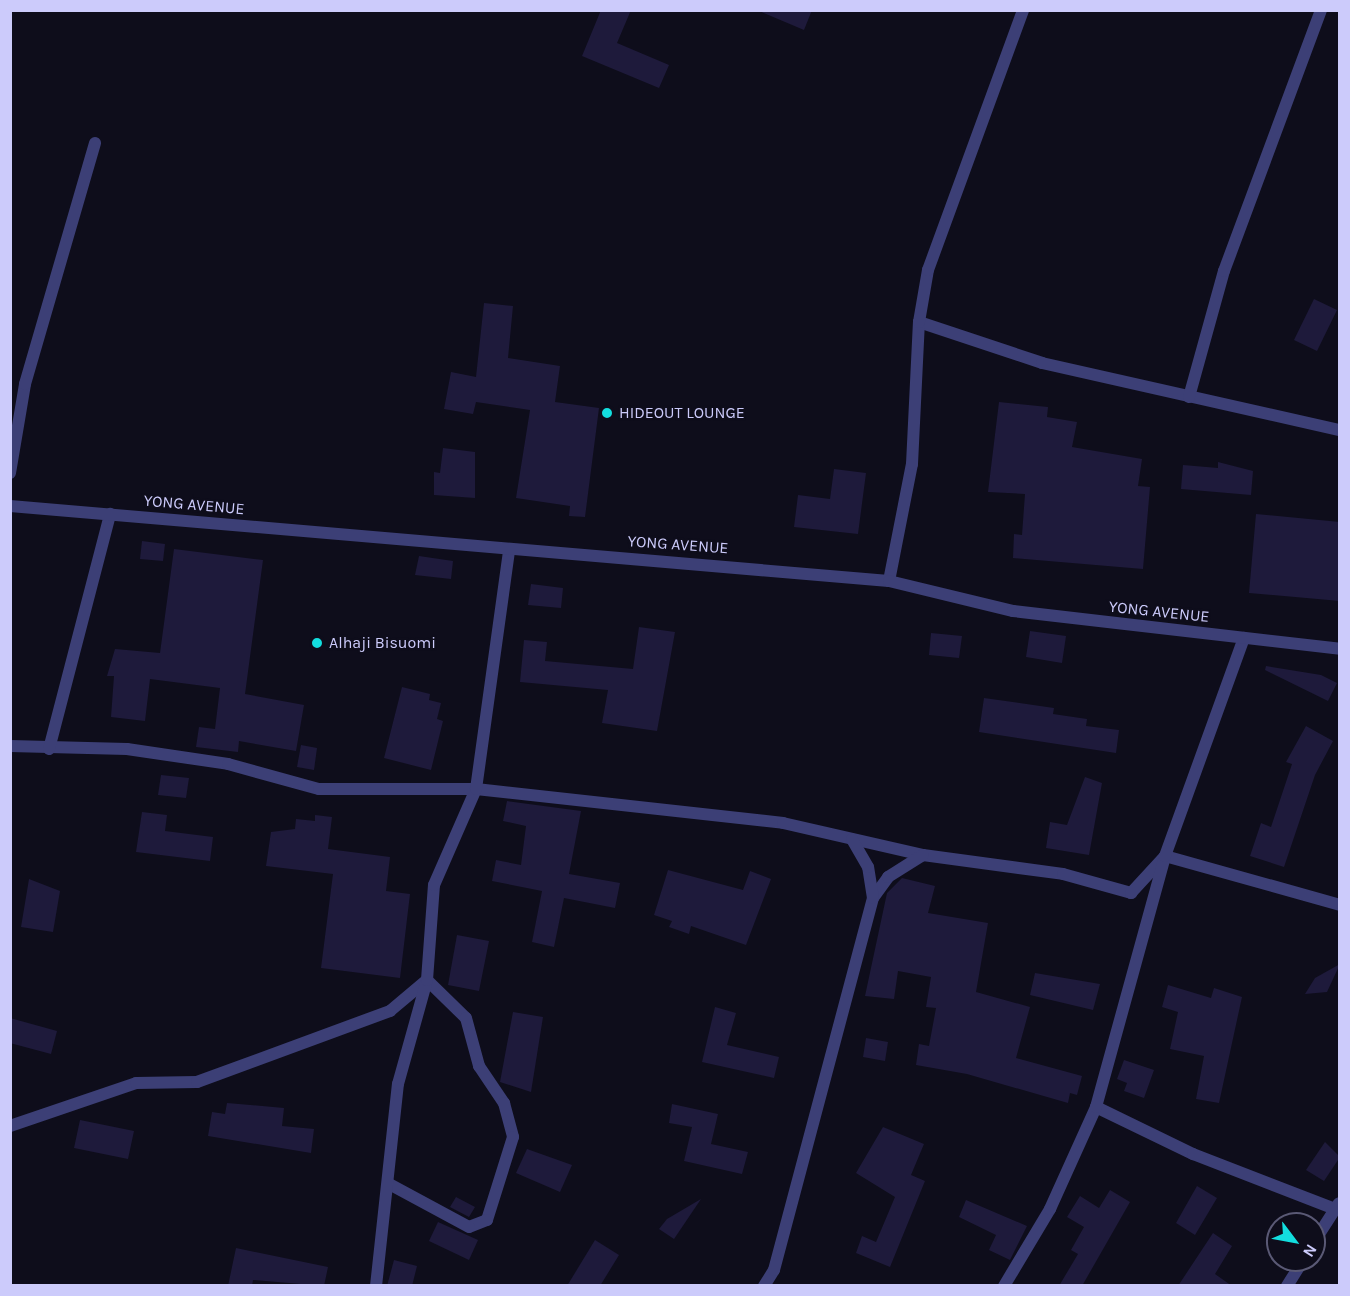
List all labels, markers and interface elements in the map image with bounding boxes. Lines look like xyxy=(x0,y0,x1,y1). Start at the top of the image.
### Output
place label: HIDEOUT LOUNGE xyxy=(619,403,745,423)
marker: HIDEOUT LOUNGE xyxy=(600,406,614,420)
street label: YONG AVENUE xyxy=(143,491,245,519)
street label: YONG AVENUE xyxy=(627,532,729,558)
street label: YONG AVENUE xyxy=(1108,597,1210,627)
place label: Alhaji Bisuomi xyxy=(329,633,436,653)
marker: Alhaji Bisuomi xyxy=(310,636,324,650)
north arrow xyxy=(1266,1212,1326,1272)
text: N xyxy=(1299,1241,1321,1261)

